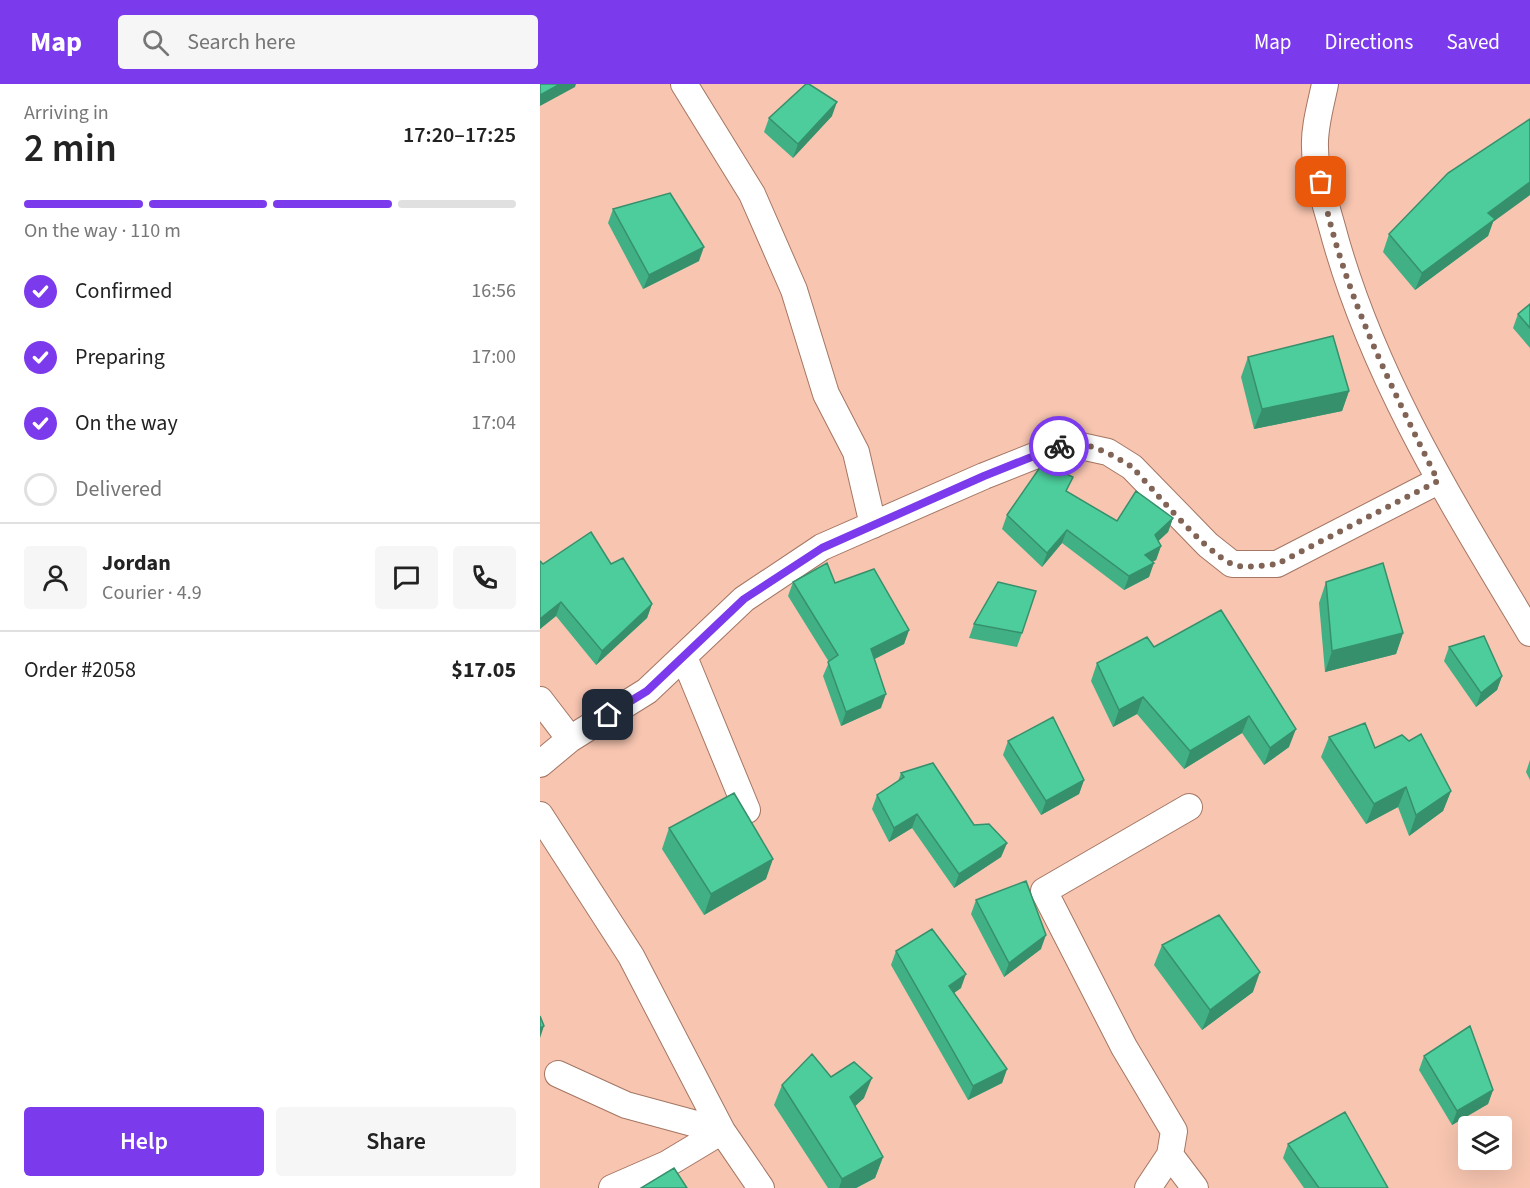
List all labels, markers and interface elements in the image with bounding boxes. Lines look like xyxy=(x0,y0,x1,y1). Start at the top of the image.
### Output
search box xyxy=(118,15,538,69)
text: Map xyxy=(30,22,82,62)
icon: search xyxy=(139,26,172,59)
text: Search here xyxy=(187,26,296,58)
text: Map xyxy=(1254,27,1292,57)
text: Directions xyxy=(1325,27,1413,57)
text: Saved xyxy=(1446,27,1500,57)
text: Arriving in xyxy=(24,99,109,127)
text: 17:20–17:25 xyxy=(403,119,516,151)
text: 2 min xyxy=(24,121,117,177)
pin xyxy=(1295,156,1346,207)
icon: bag xyxy=(1304,165,1337,198)
text: On the way · 110 m xyxy=(24,217,181,245)
icon: check xyxy=(24,275,57,308)
text: Confirmed xyxy=(75,275,172,307)
text: 16:56 xyxy=(471,277,516,305)
icon: check xyxy=(24,341,57,374)
text: Preparing xyxy=(75,341,165,373)
text: 17:00 xyxy=(471,343,516,371)
icon: check xyxy=(24,407,57,440)
text: On the way xyxy=(75,407,178,439)
text: 17:04 xyxy=(471,409,516,437)
courier xyxy=(1029,416,1089,476)
icon: bike xyxy=(1043,430,1076,463)
text: Delivered xyxy=(75,473,162,505)
button: person xyxy=(24,546,87,609)
button: chat xyxy=(375,546,438,609)
button: phone xyxy=(453,546,516,609)
text: Jordan xyxy=(102,547,171,579)
text: Courier · 4.9 xyxy=(102,579,202,607)
text: Order #2058 xyxy=(24,654,136,686)
text: $17.05 xyxy=(451,654,516,686)
pin xyxy=(582,689,633,740)
icon: home xyxy=(591,698,624,731)
button: Help xyxy=(24,1107,264,1176)
button: Share xyxy=(276,1107,516,1176)
map controls xyxy=(1458,1116,1512,1170)
button: layers xyxy=(1458,1116,1512,1170)

